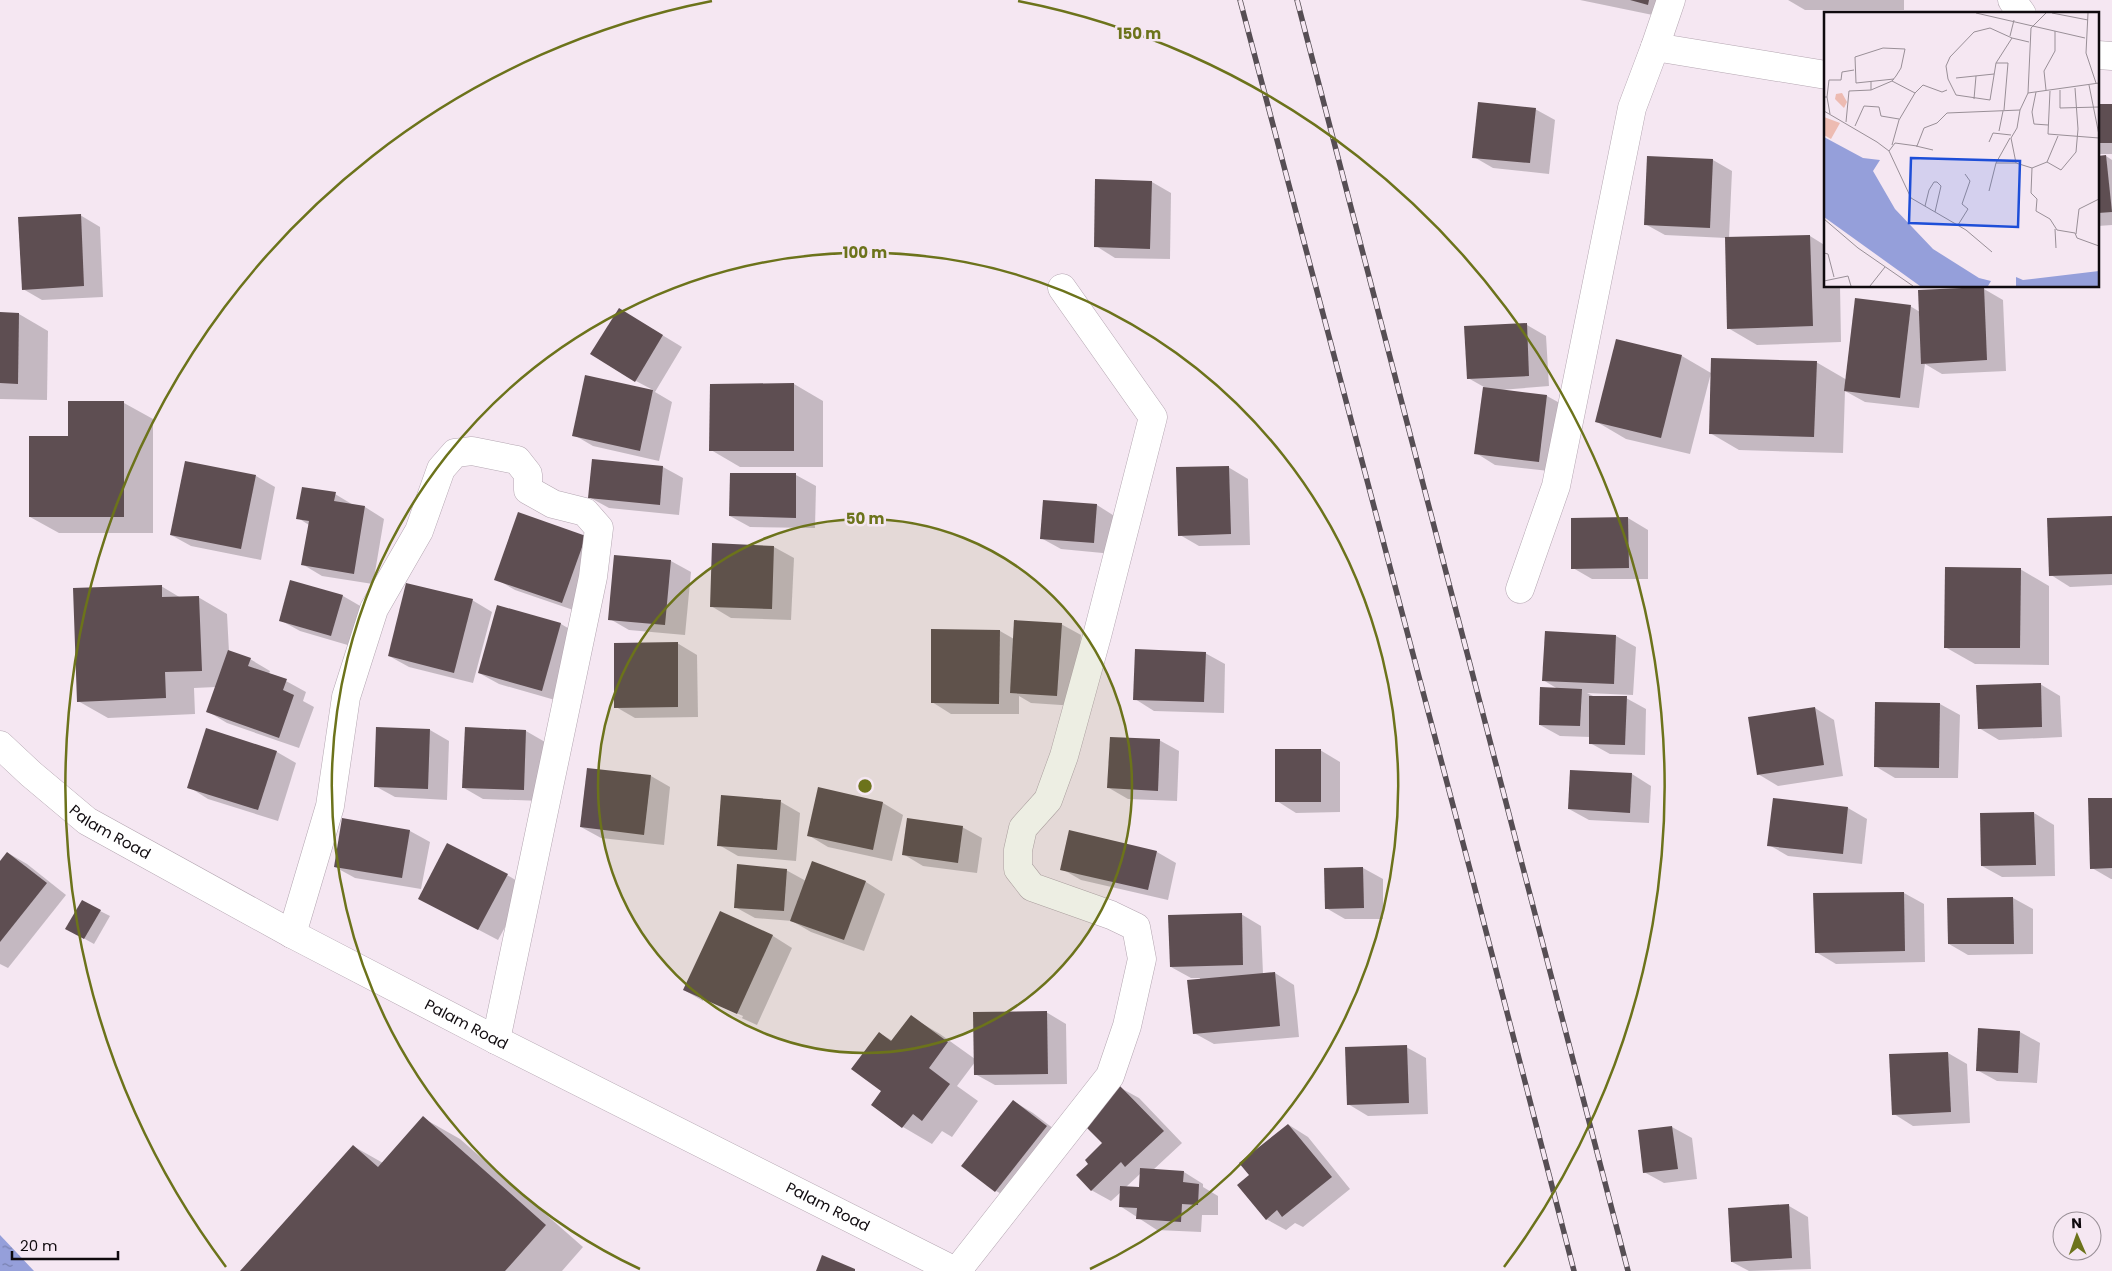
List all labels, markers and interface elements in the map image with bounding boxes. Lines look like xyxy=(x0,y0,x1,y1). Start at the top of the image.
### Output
inset map xyxy=(1824,12,2100,288)
text: 150 m xyxy=(1117,23,1161,44)
text: 100 m xyxy=(843,242,887,263)
text: 50 m xyxy=(846,508,884,529)
centre of rings xyxy=(856,777,874,795)
street label: Palam Road xyxy=(65,800,155,864)
street label: Palam Road xyxy=(421,994,512,1054)
street label: Palam Road xyxy=(783,1177,873,1236)
north arrow xyxy=(2052,1211,2102,1261)
text: N xyxy=(2071,1213,2082,1233)
scale bar xyxy=(12,1228,119,1260)
text: 20 m xyxy=(20,1235,58,1256)

